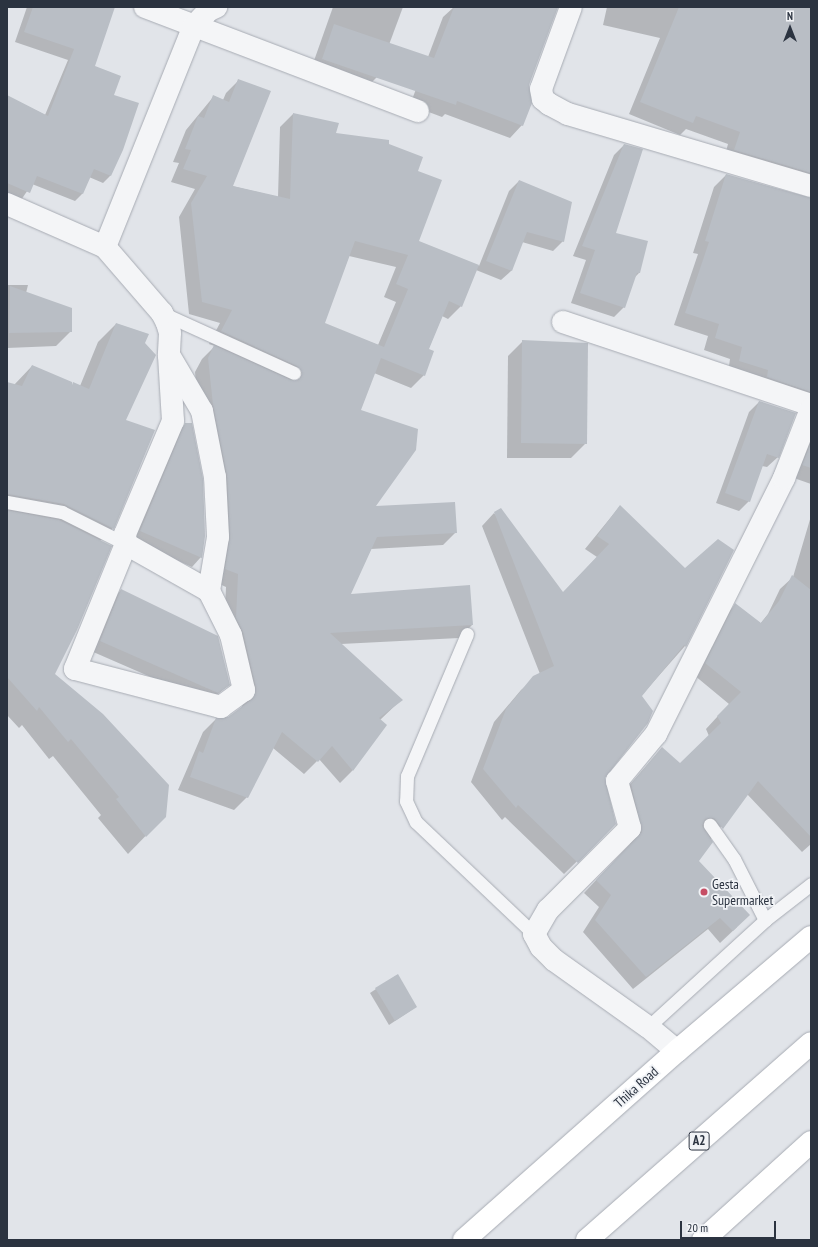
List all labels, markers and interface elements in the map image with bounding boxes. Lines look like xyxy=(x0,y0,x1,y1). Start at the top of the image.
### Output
north arrow xyxy=(770,8,810,48)
text: N xyxy=(787,9,793,23)
place label: Gesta Supermarket xyxy=(712,876,773,908)
marker: Gesta Supermarket xyxy=(699,887,709,897)
street label: Thika Road xyxy=(611,1063,661,1111)
road number: A2 xyxy=(688,1130,710,1152)
scale bar xyxy=(682,1213,778,1239)
text: 20 m xyxy=(687,1220,708,1235)

